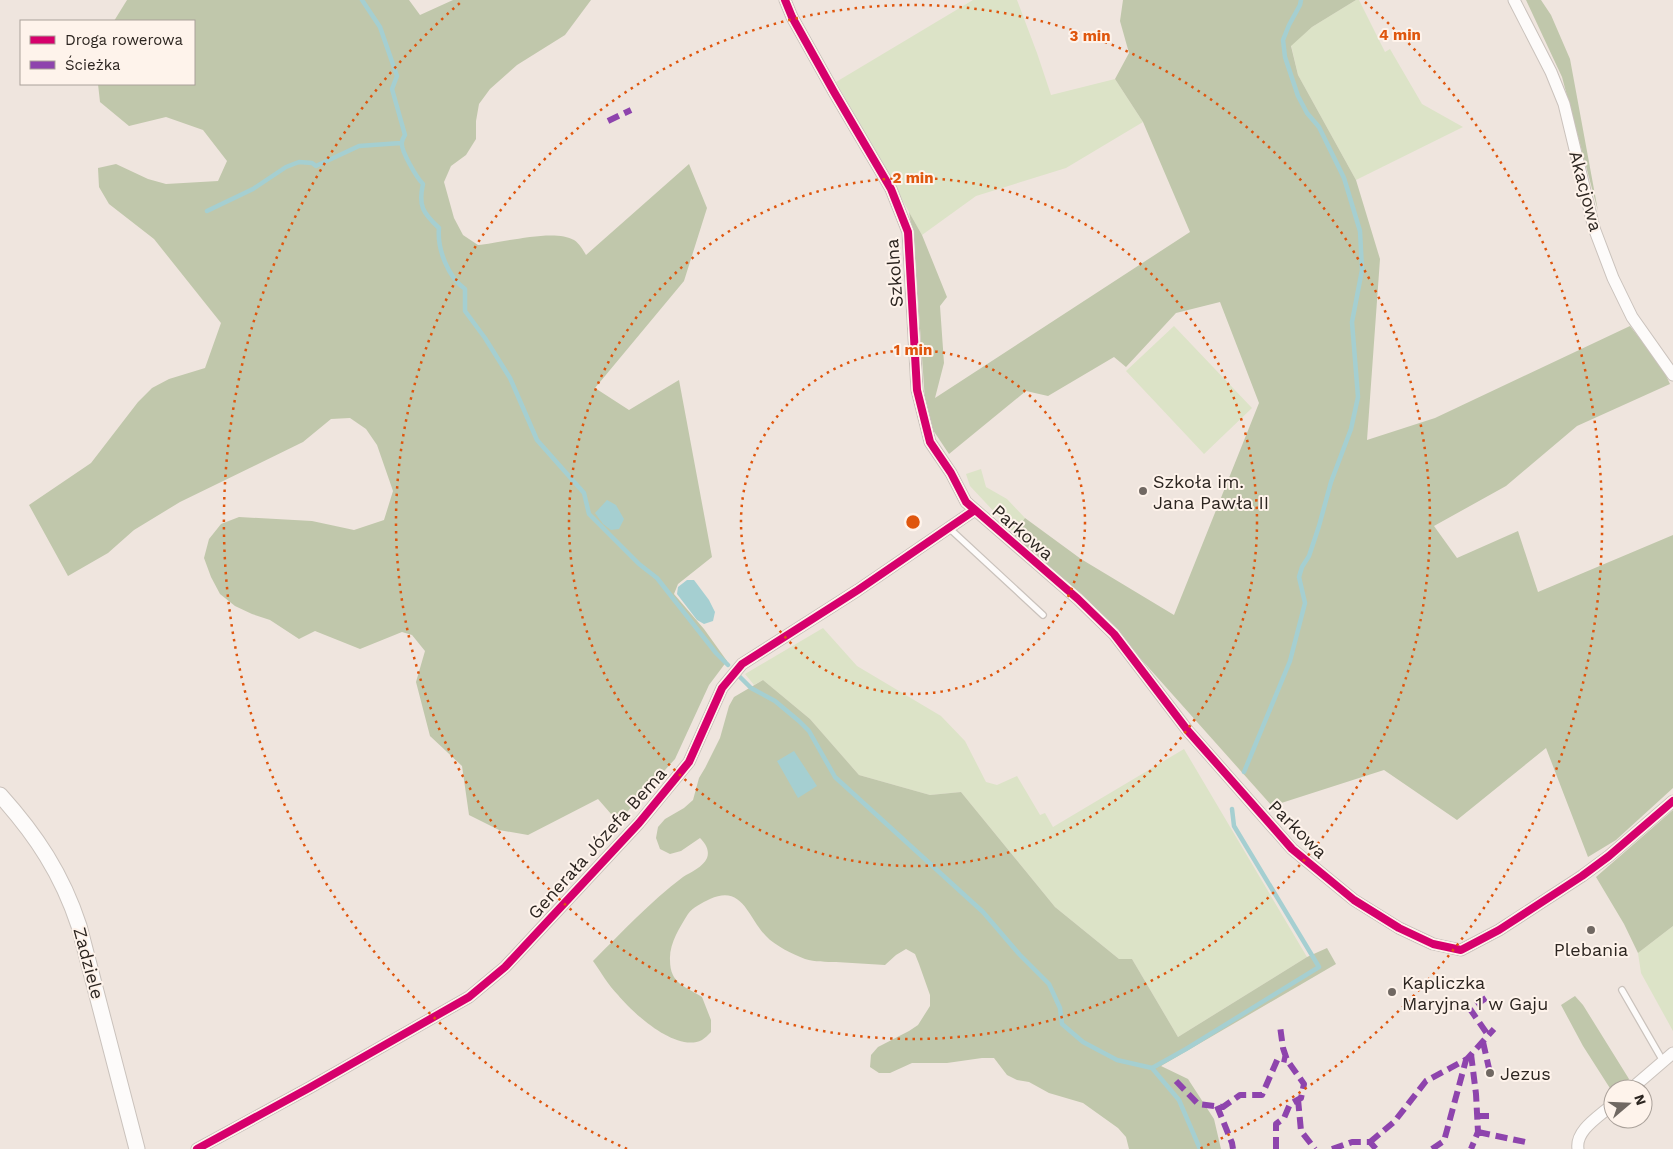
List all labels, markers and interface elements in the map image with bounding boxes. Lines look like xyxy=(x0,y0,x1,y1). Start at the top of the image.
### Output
legend xyxy=(20,20,195,85)
text: 4 min xyxy=(1379,26,1421,44)
text: 3 min xyxy=(1070,27,1110,45)
text: Droga rowerowa xyxy=(65,31,183,49)
text: Ścieżka xyxy=(65,55,121,74)
street label: Akacjowa xyxy=(1565,148,1607,234)
text: 2 min xyxy=(892,169,934,187)
street label: Szkolna xyxy=(881,238,907,308)
text: 1 min xyxy=(894,341,932,359)
place label: Szkoła im. Jana Pawła II xyxy=(1153,471,1269,513)
marker: Szkoła im. Jana Pawła II xyxy=(1137,485,1149,497)
street label: Parkowa xyxy=(988,500,1058,564)
centre of rings xyxy=(904,513,922,531)
street label: Generała Józefa Bema xyxy=(523,763,671,923)
street label: Parkowa xyxy=(1264,795,1332,863)
marker: Plebania xyxy=(1585,924,1597,936)
street label: Zadziele xyxy=(69,925,109,1001)
place label: Plebania xyxy=(1554,939,1628,960)
place label: Kapliczka Maryjna 1 w Gaju xyxy=(1402,972,1548,1014)
marker: Kapliczka Maryjna 1 w Gaju xyxy=(1386,986,1398,998)
place label: Jezus xyxy=(1500,1063,1551,1084)
marker: Jezus xyxy=(1484,1067,1496,1079)
north arrow xyxy=(1603,1079,1653,1129)
text: N xyxy=(1631,1092,1650,1107)

